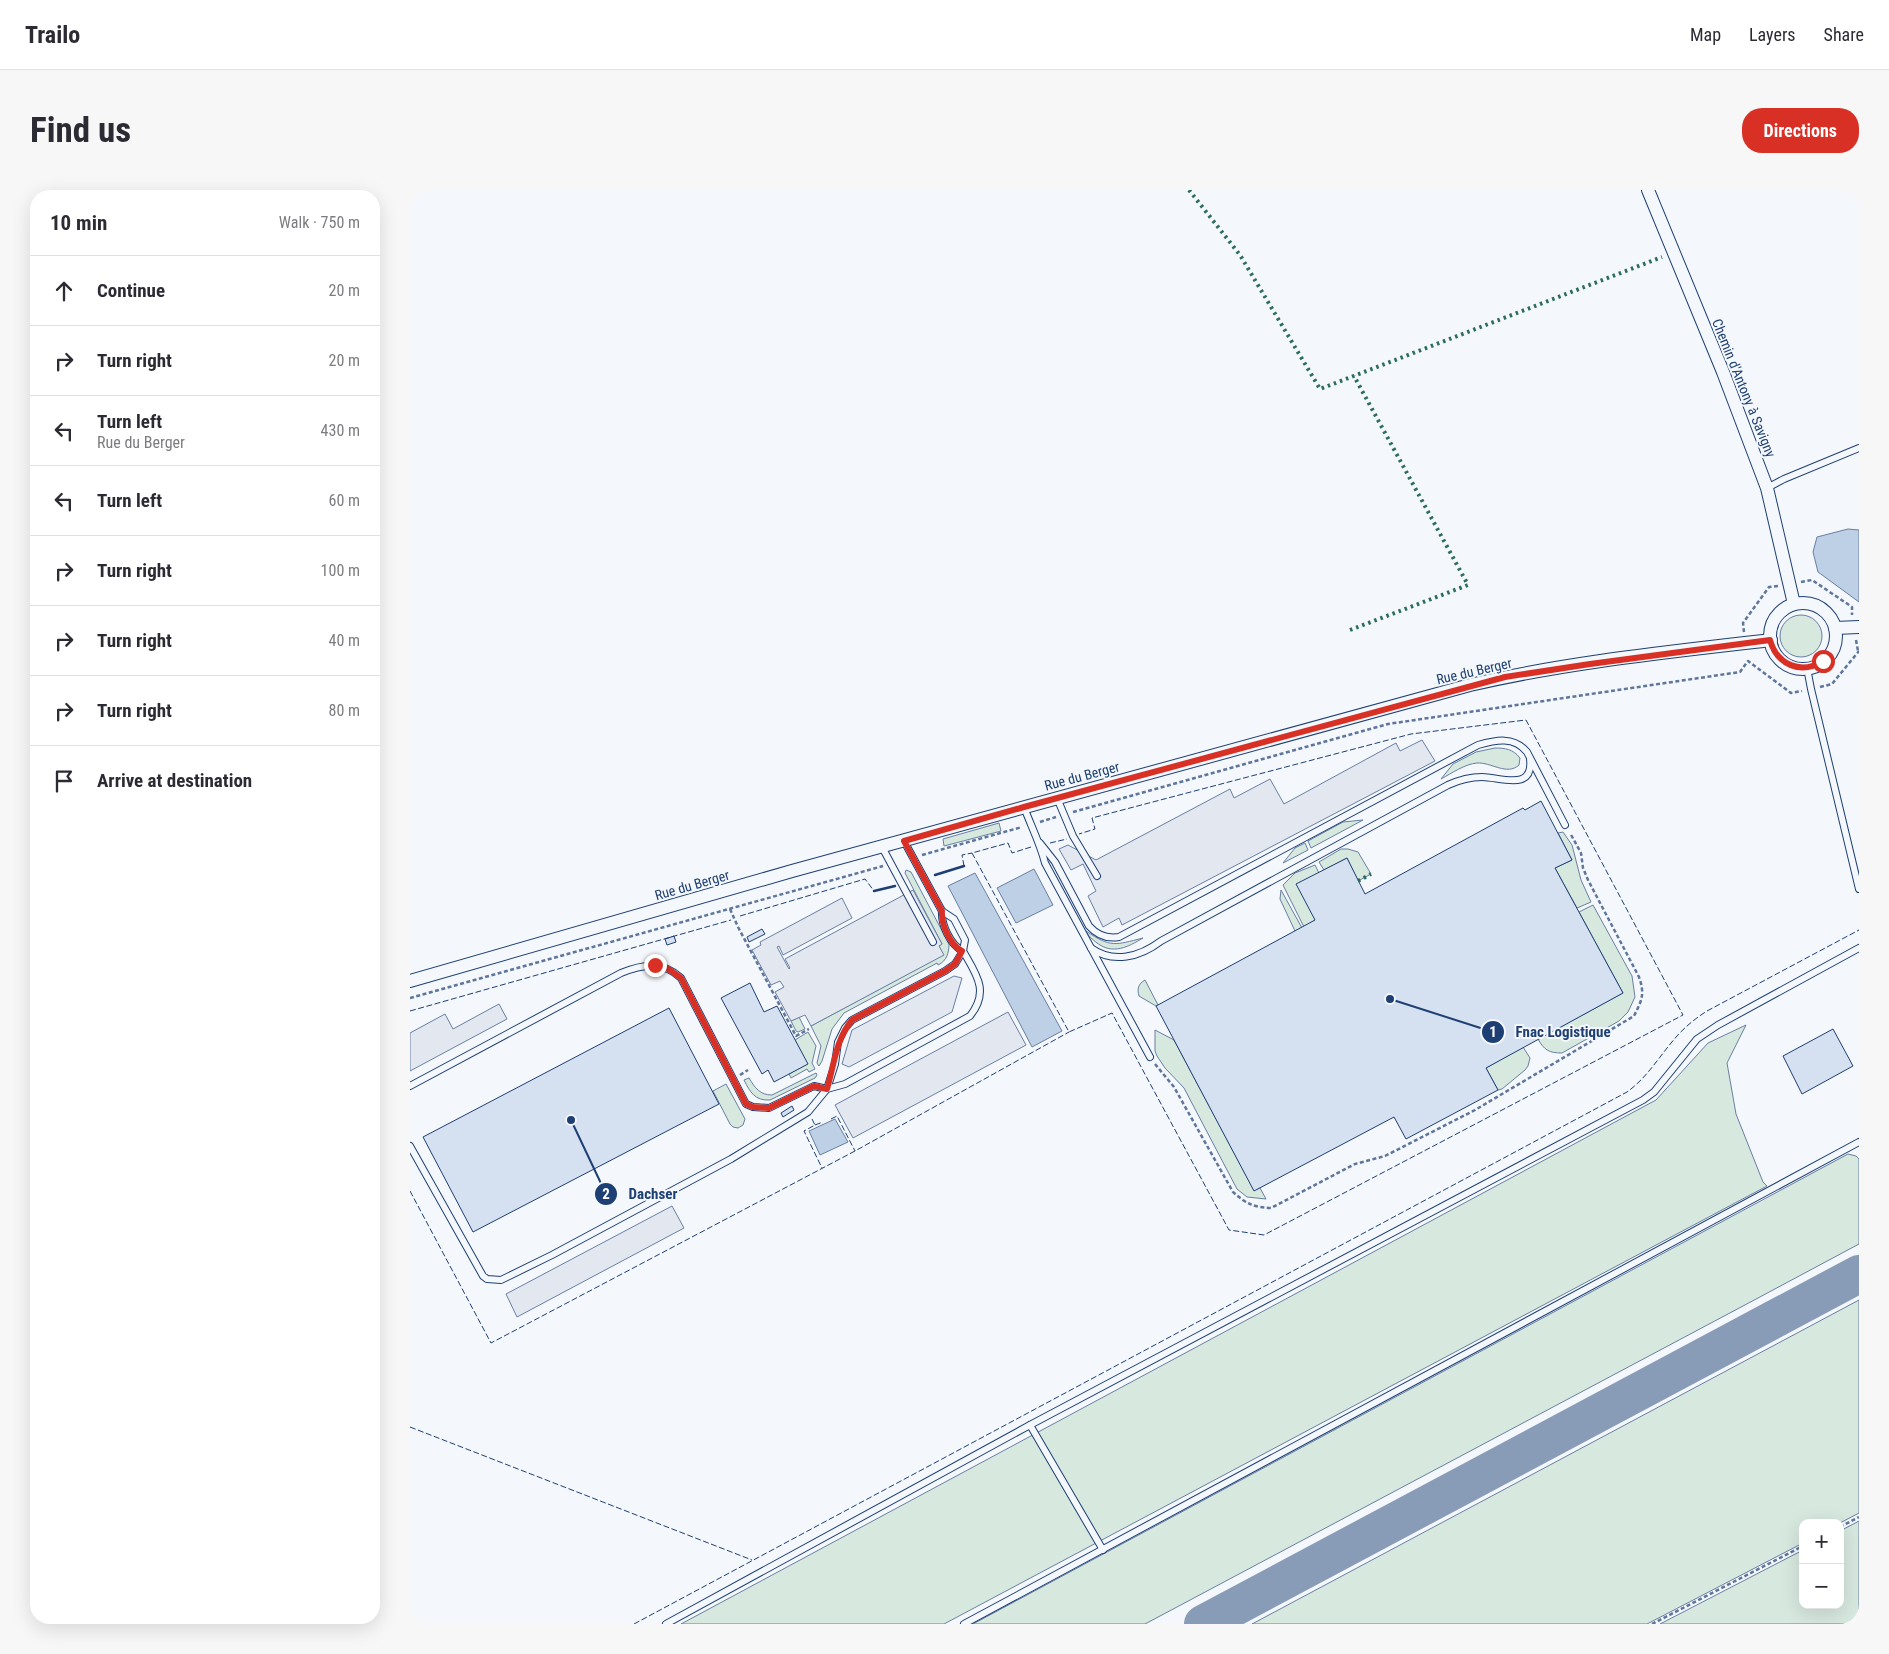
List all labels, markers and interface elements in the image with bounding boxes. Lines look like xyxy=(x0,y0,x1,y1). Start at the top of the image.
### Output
text: Trailo xyxy=(25,21,80,49)
text: Map xyxy=(1690,24,1721,45)
text: Layers xyxy=(1749,24,1796,45)
text: Share xyxy=(1824,24,1864,45)
button: Directions xyxy=(1742,108,1859,153)
text: Find us xyxy=(30,110,131,151)
text: 10 min xyxy=(50,211,107,235)
text: Walk · 750 m xyxy=(279,213,360,232)
icon: ahead xyxy=(50,277,78,305)
text: Continue xyxy=(97,279,165,302)
text: 20 m xyxy=(328,281,360,300)
street label: Chemin d'Antony à Savigny xyxy=(1709,316,1779,460)
icon: right xyxy=(50,347,78,375)
text: Turn right xyxy=(97,349,172,372)
text: 20 m xyxy=(328,351,360,370)
text: Turn left xyxy=(97,410,162,433)
icon: left xyxy=(50,417,78,445)
text: 430 m xyxy=(321,421,360,440)
text: Rue du Berger xyxy=(97,433,185,452)
icon: left xyxy=(50,487,78,515)
text: Turn left xyxy=(97,489,162,512)
text: 60 m xyxy=(328,491,360,510)
icon: right xyxy=(50,557,78,585)
text: Turn right xyxy=(97,559,172,582)
text: 100 m xyxy=(321,561,360,580)
icon: right xyxy=(50,627,78,655)
text: Turn right xyxy=(97,629,172,652)
text: 40 m xyxy=(328,631,360,650)
route start xyxy=(1812,650,1835,673)
street label: Rue du Berger xyxy=(1435,655,1513,687)
icon: right xyxy=(50,697,78,725)
text: Turn right xyxy=(97,699,172,722)
text: 80 m xyxy=(328,701,360,720)
street label: Rue du Berger xyxy=(1043,758,1121,794)
icon: arrive xyxy=(50,767,78,795)
text: Arrive at destination xyxy=(97,769,252,792)
street label: Rue du Berger xyxy=(653,867,731,903)
route end xyxy=(644,954,667,977)
callout: Fnac Logistique xyxy=(1480,1017,1620,1047)
text: 1 xyxy=(1489,1023,1497,1041)
text: Fnac Logistique xyxy=(1515,1023,1611,1041)
callout: Dachser xyxy=(593,1179,687,1209)
text: 2 xyxy=(602,1185,610,1203)
text: Dachser xyxy=(629,1185,677,1203)
map controls xyxy=(1799,1519,1844,1609)
button: + xyxy=(1799,1519,1844,1564)
button: − xyxy=(1799,1564,1844,1609)

